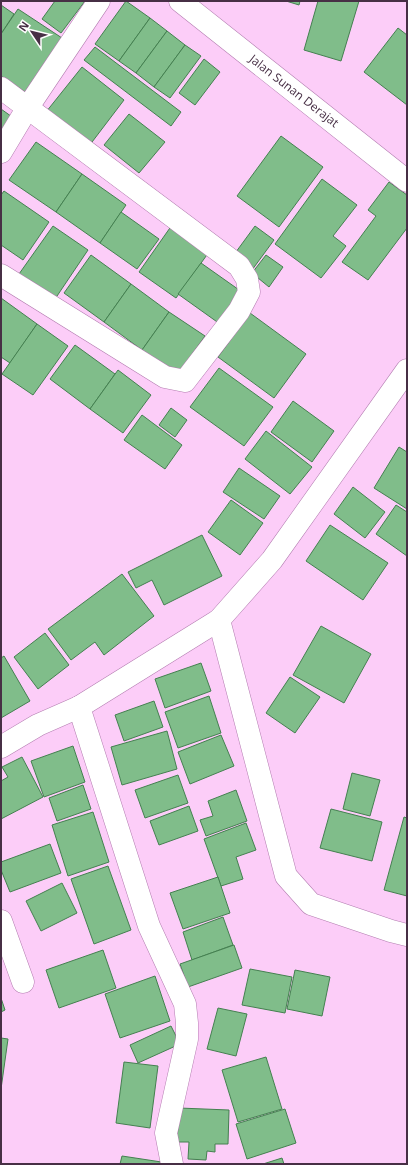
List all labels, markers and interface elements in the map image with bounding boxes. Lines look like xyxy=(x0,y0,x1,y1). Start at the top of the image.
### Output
north arrow xyxy=(12,12,52,52)
text: N xyxy=(15,18,32,34)
street label: Jalan Sunan Derajat xyxy=(245,50,343,131)

